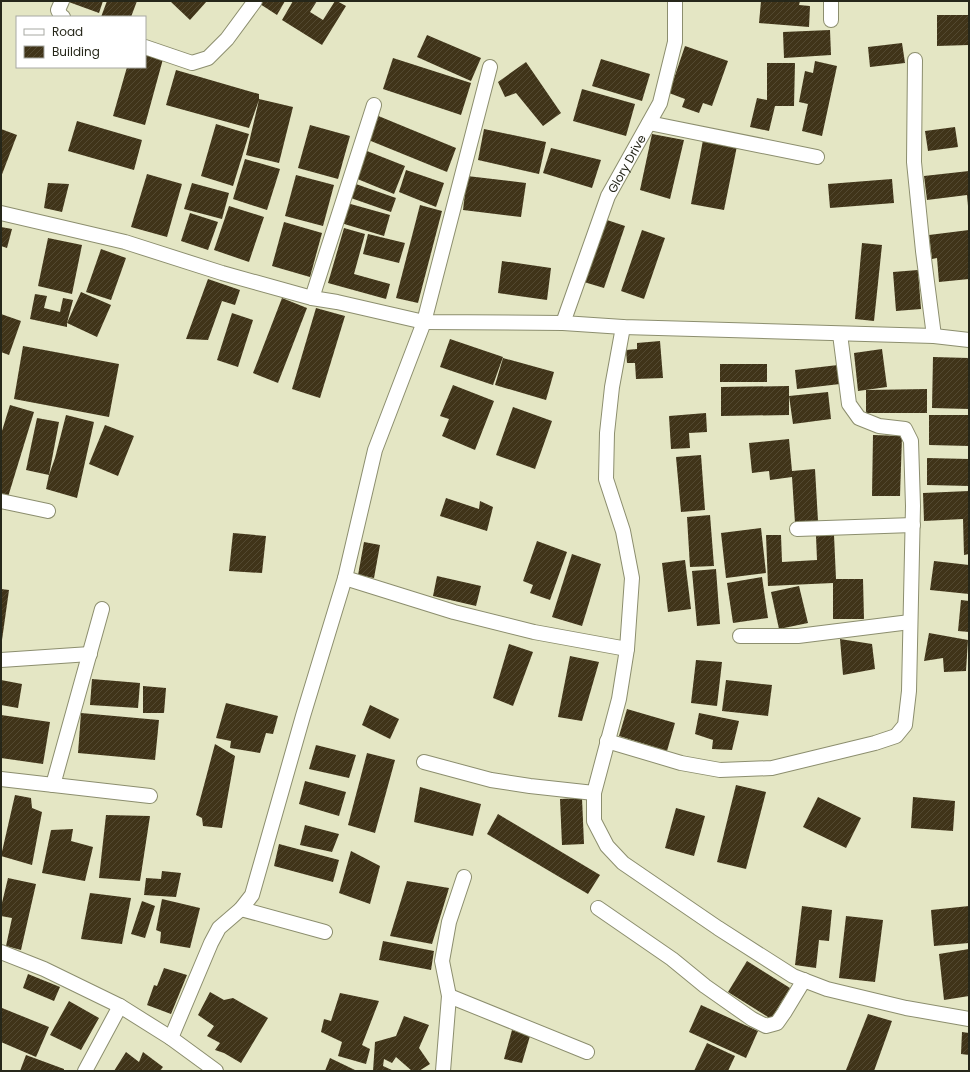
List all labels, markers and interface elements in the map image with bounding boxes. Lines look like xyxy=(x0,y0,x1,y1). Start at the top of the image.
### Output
legend xyxy=(16,16,146,68)
text: Road xyxy=(52,23,83,40)
text: Building xyxy=(52,43,100,60)
street label: Glory Drive xyxy=(603,131,649,196)

